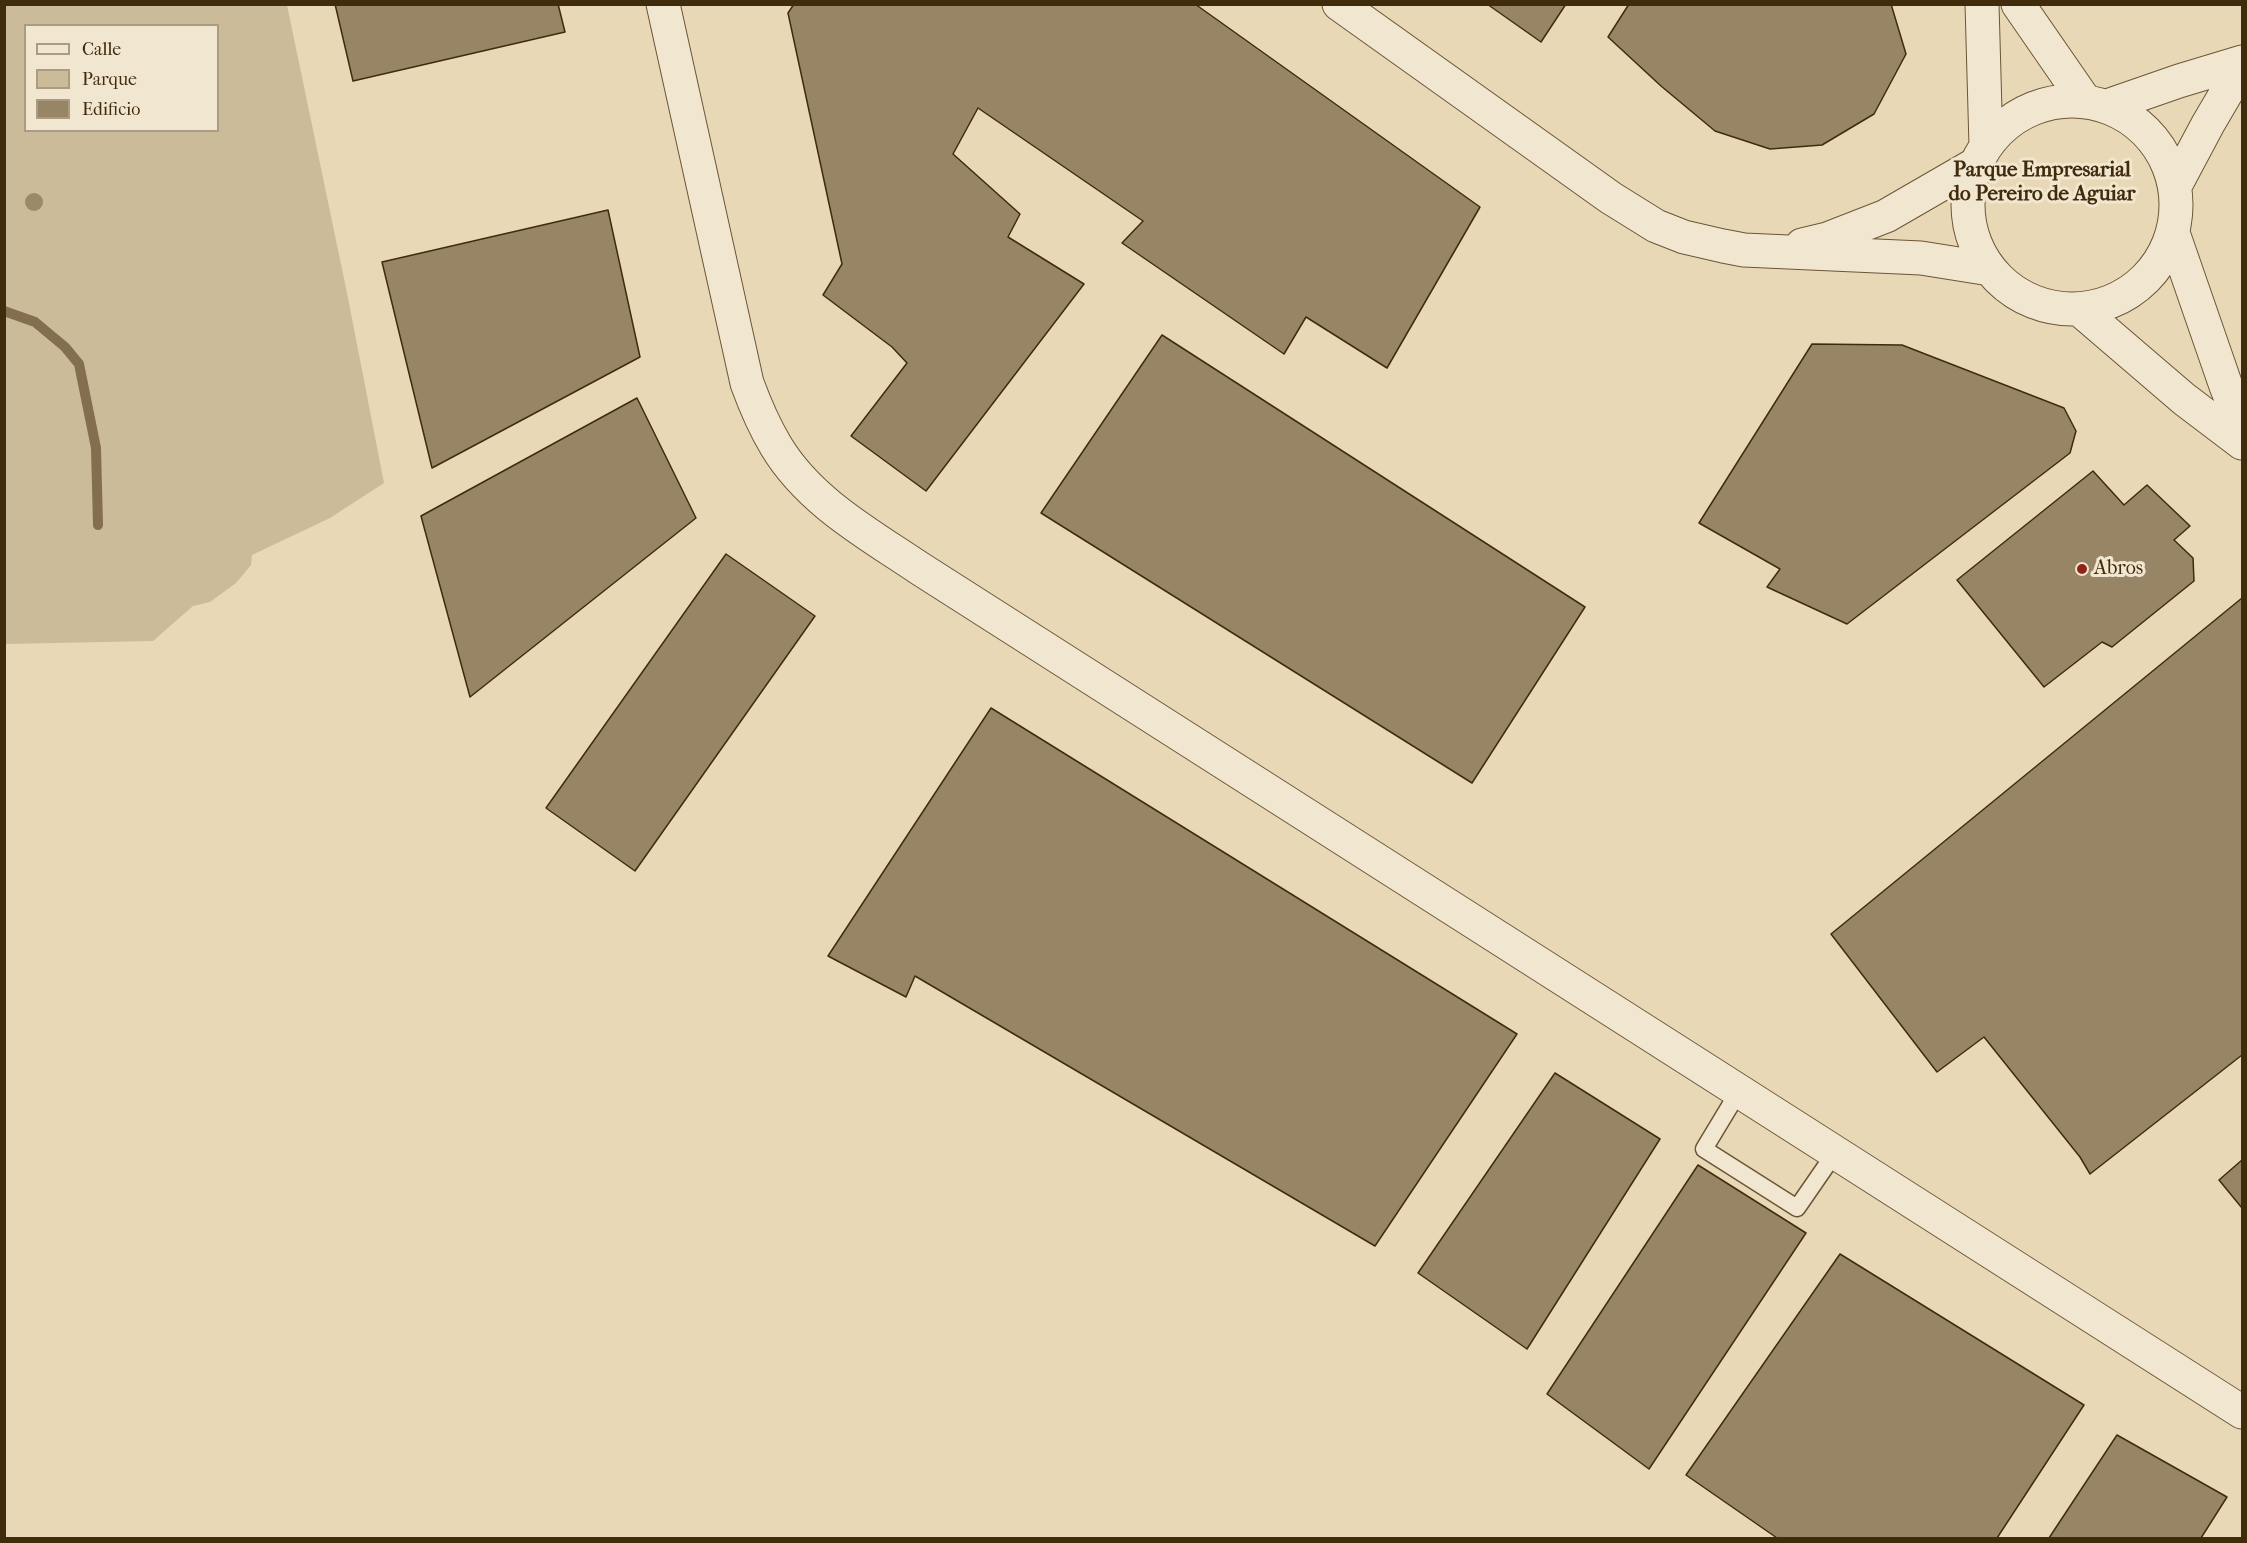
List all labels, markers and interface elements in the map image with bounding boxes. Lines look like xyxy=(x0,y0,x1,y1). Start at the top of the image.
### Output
legend xyxy=(24,24,219,132)
text: Calle xyxy=(82,39,121,60)
text: Parque xyxy=(82,69,137,90)
text: Edificio xyxy=(82,99,140,120)
district label: Parque Empresarial do Pereiro de Aguiar xyxy=(1949,158,2135,208)
place label: Abros xyxy=(2094,557,2143,581)
marker: Abros xyxy=(2075,562,2089,576)

